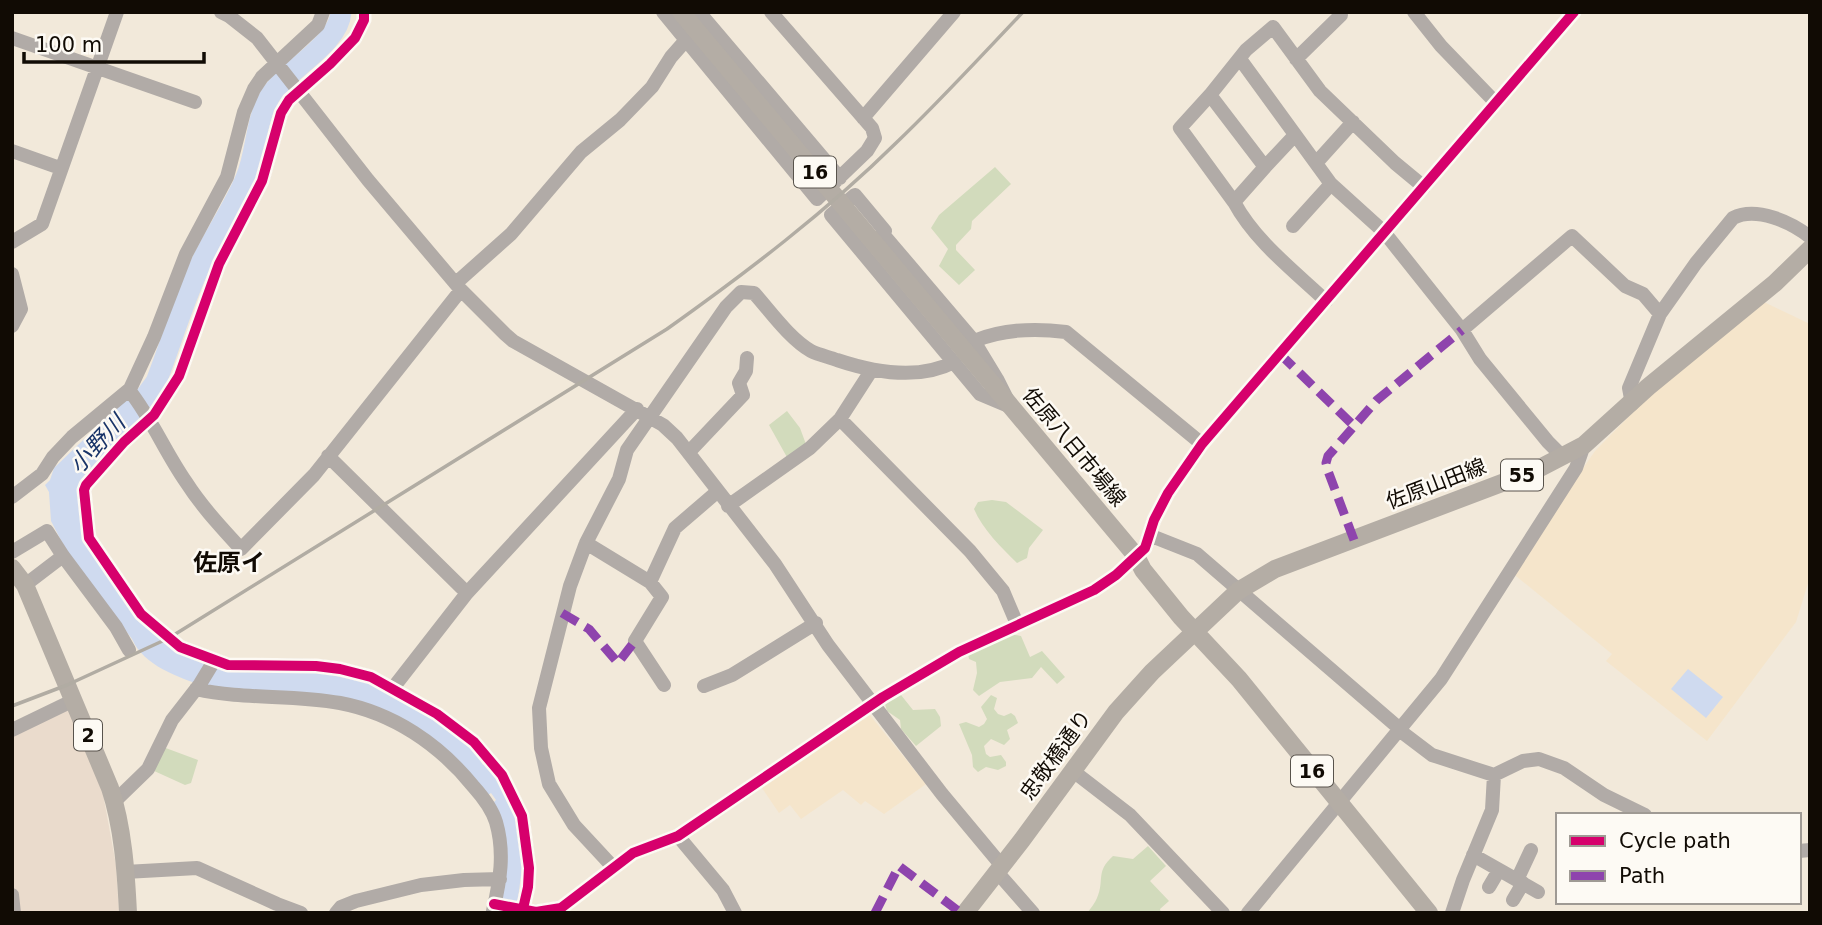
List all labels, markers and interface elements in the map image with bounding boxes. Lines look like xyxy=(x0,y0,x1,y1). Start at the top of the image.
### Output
scale bar xyxy=(24,21,205,65)
text: 100 m xyxy=(35,33,102,57)
road number: 16 xyxy=(794,156,836,188)
street label: 佐原八日市場線 xyxy=(1018,383,1130,511)
water label: 小野川 xyxy=(64,408,132,478)
street label: 佐原山田線 xyxy=(1383,454,1489,514)
road number: 55 xyxy=(1501,460,1543,490)
district label: 佐原イ xyxy=(193,549,265,577)
street label: 忠敬橋通り xyxy=(1015,705,1097,805)
road number: 2 xyxy=(74,720,102,750)
road number: 16 xyxy=(1291,756,1333,786)
legend xyxy=(1556,813,1801,904)
text: Cycle path xyxy=(1619,829,1731,853)
text: Path xyxy=(1619,864,1665,888)

